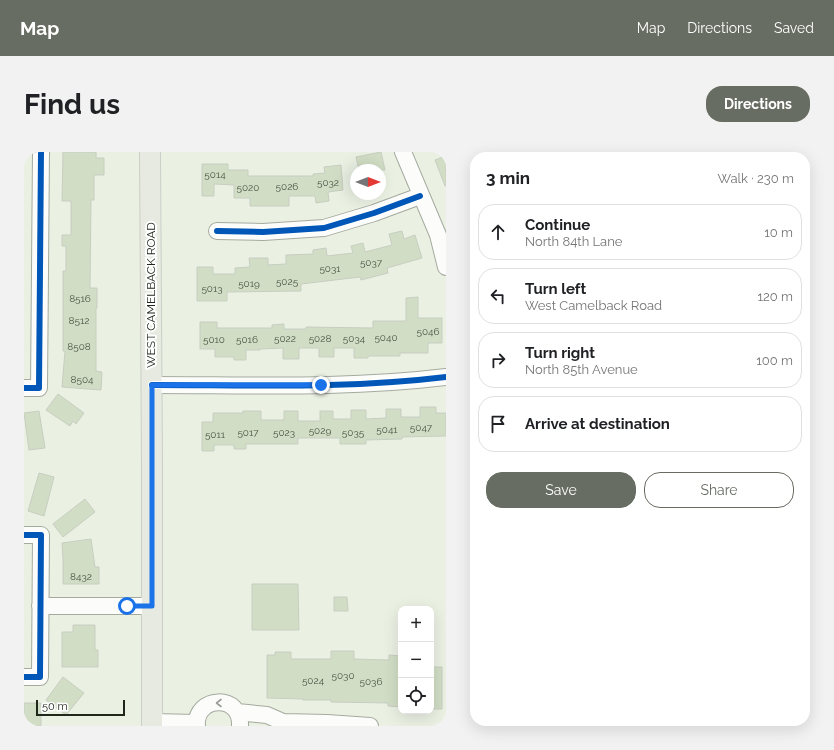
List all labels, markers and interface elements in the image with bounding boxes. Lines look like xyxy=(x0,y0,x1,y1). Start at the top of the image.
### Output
text: Map xyxy=(20,17,59,39)
text: Map xyxy=(637,20,665,36)
text: Directions xyxy=(687,20,752,36)
text: Saved xyxy=(774,20,814,36)
button: Directions xyxy=(706,86,810,122)
text: Find us xyxy=(24,88,120,121)
north arrow xyxy=(350,164,386,200)
text: 3 min xyxy=(486,168,530,188)
house number: 5014 xyxy=(204,169,226,180)
text: Walk · 230 m xyxy=(718,171,794,186)
house number: 5032 xyxy=(317,177,339,188)
house number: 5026 xyxy=(276,181,298,192)
house number: 5020 xyxy=(237,182,259,193)
text: Continue xyxy=(525,216,590,234)
icon: ahead xyxy=(487,221,509,243)
street label: WEST CAMELBACK ROAD xyxy=(144,222,158,368)
text: 10 m xyxy=(764,225,793,240)
text: North 84th Lane xyxy=(525,234,622,249)
house number: 5037 xyxy=(360,257,383,268)
house number: 5031 xyxy=(319,263,341,274)
house number: 5025 xyxy=(276,276,299,287)
house number: 5019 xyxy=(238,278,260,289)
text: Turn left xyxy=(525,280,586,298)
house number: 5013 xyxy=(201,283,223,294)
icon: left xyxy=(487,285,509,307)
text: 120 m xyxy=(757,289,793,304)
house number: 8516 xyxy=(69,293,91,304)
text: West Camelback Road xyxy=(525,298,662,313)
house number: 8512 xyxy=(69,315,89,326)
house number: 5046 xyxy=(416,326,440,337)
house number: 5040 xyxy=(374,332,398,343)
house number: 5022 xyxy=(274,333,296,344)
house number: 5028 xyxy=(309,333,331,344)
house number: 5034 xyxy=(343,333,366,344)
house number: 5010 xyxy=(203,334,225,345)
house number: 5016 xyxy=(236,334,258,345)
house number: 8508 xyxy=(67,341,91,352)
text: Turn right xyxy=(525,344,595,362)
icon: right xyxy=(487,349,509,371)
text: 100 m xyxy=(756,353,793,368)
text: North 85th Avenue xyxy=(525,362,638,377)
house number: 8504 xyxy=(71,374,94,385)
route end xyxy=(312,376,330,394)
icon: arrive xyxy=(487,413,509,435)
text: Arrive at destination xyxy=(525,415,670,433)
house number: 5047 xyxy=(410,422,433,433)
house number: 5041 xyxy=(376,424,398,435)
house number: 5029 xyxy=(309,425,331,436)
house number: 5017 xyxy=(237,427,259,438)
house number: 5023 xyxy=(273,427,295,438)
house number: 5035 xyxy=(342,427,365,438)
house number: 5011 xyxy=(205,429,226,440)
button: Save xyxy=(486,472,636,508)
button: Share xyxy=(644,472,794,508)
house number: 8432 xyxy=(70,571,92,582)
route start xyxy=(118,597,136,615)
map controls xyxy=(398,606,434,714)
button: + xyxy=(398,606,434,642)
button: − xyxy=(398,642,434,678)
house number: 5030 xyxy=(331,670,355,681)
house number: 5024 xyxy=(302,675,325,686)
house number: 5036 xyxy=(360,676,382,687)
button: locate xyxy=(398,678,434,714)
scale bar xyxy=(36,698,125,717)
one-way arrow xyxy=(216,699,222,707)
text: 50 m xyxy=(42,700,68,713)

